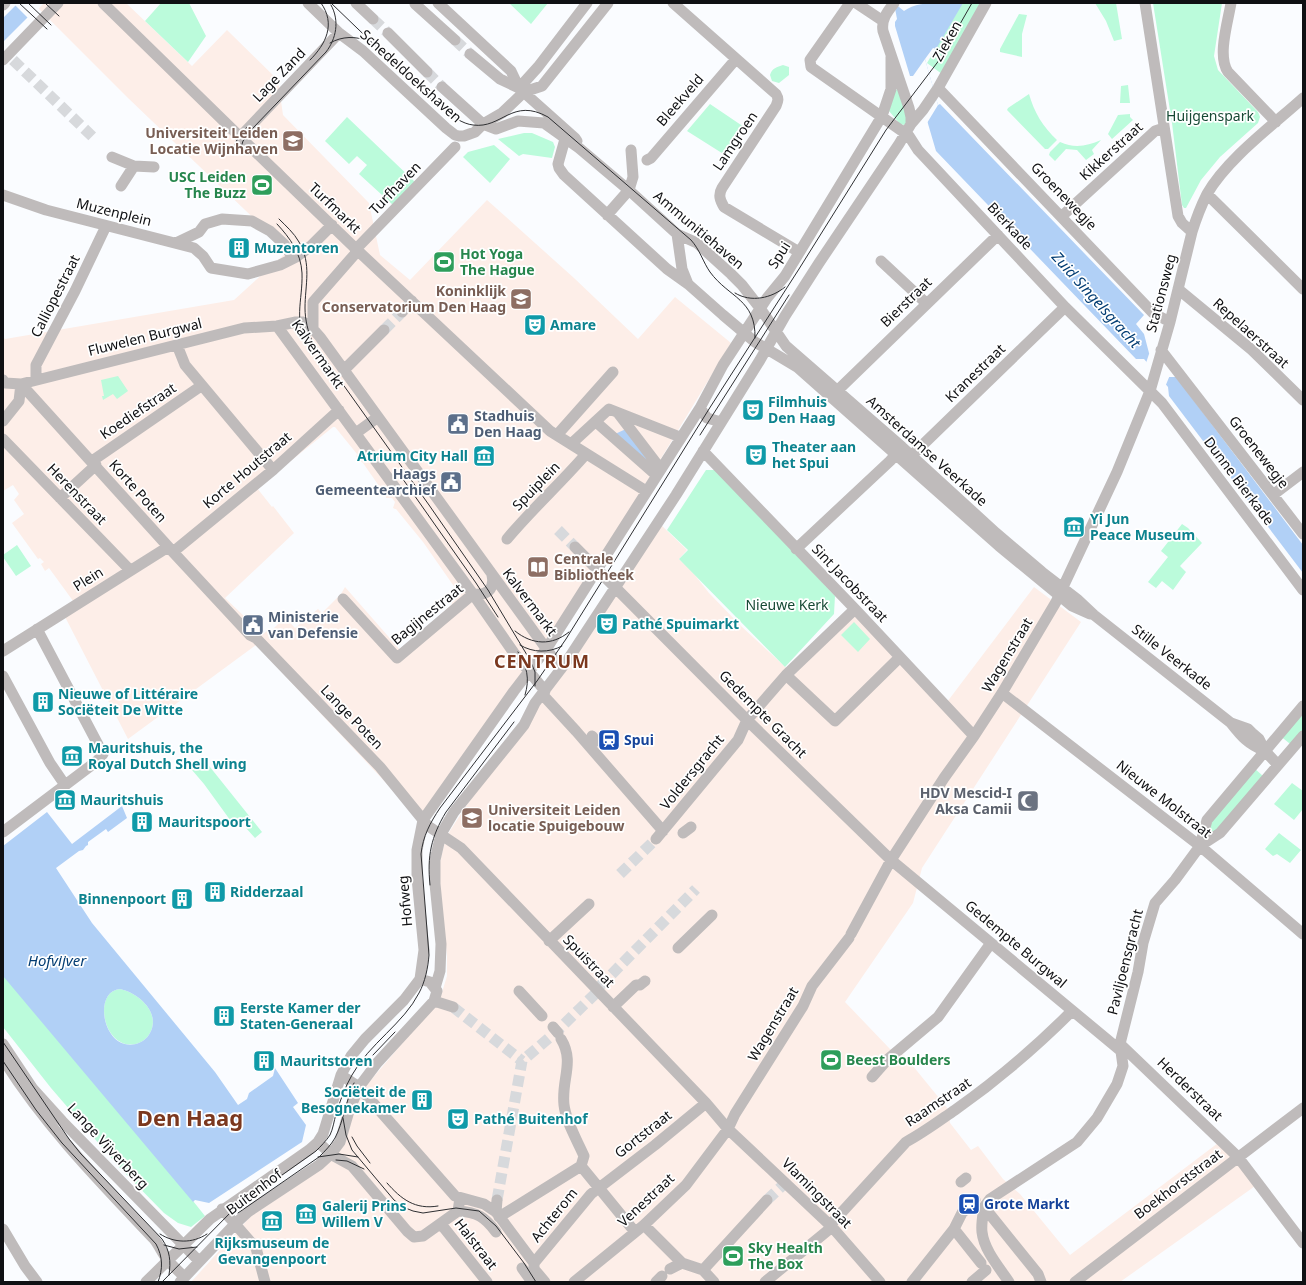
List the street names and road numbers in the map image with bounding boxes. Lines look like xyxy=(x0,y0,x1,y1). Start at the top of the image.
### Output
street label: Zieken xyxy=(928,17,965,64)
street label: Schedeldoekshaven xyxy=(357,25,466,126)
street label: Lage Zand xyxy=(248,43,309,106)
street label: Bleekveld xyxy=(652,70,708,130)
street label: Lamgroen xyxy=(708,107,761,174)
street label: Kikkerstraat xyxy=(1075,117,1146,184)
street label: Turfhaven xyxy=(365,157,425,218)
street label: Groenewegje xyxy=(1027,158,1102,234)
street label: Turfmarkt xyxy=(305,178,366,237)
street label: Ammunitiehaven xyxy=(650,186,749,273)
street label: Muzenplein xyxy=(75,193,154,230)
street label: Bierkade xyxy=(984,198,1037,254)
street label: Spui xyxy=(763,238,794,272)
street label: Calliopestraat xyxy=(26,251,84,340)
street label: Stationsweg xyxy=(1141,251,1180,334)
street label: Bierstraat xyxy=(876,272,935,331)
street label: Repelaerstraat xyxy=(1209,293,1293,372)
street label: Fluwelen Burgwal xyxy=(86,313,204,360)
street label: Kalvermarkt xyxy=(288,315,349,392)
street label: Kranestraat xyxy=(941,339,1009,406)
street label: Koediefstraat xyxy=(96,378,180,443)
street label: Amsterdamse Veerkade xyxy=(863,391,992,510)
street label: Groenewegje xyxy=(1225,411,1294,492)
street label: Korte Houtstraat xyxy=(198,427,295,512)
street label: Dunne Bierkade xyxy=(1200,433,1279,529)
street label: Korte Poten xyxy=(105,455,172,526)
street label: Spuiplein xyxy=(508,457,564,514)
street label: Herenstraat xyxy=(43,459,111,528)
street label: Sint Jacobstraat xyxy=(808,539,893,626)
street label: Plein xyxy=(69,562,106,595)
street label: Kalvermarkt xyxy=(499,564,562,639)
street label: Bagijnestraat xyxy=(387,579,467,648)
street label: Wagenstraat xyxy=(977,614,1036,696)
street label: Stille Veerkade xyxy=(1128,619,1216,694)
street label: Gedempte Gracht xyxy=(715,666,811,762)
street label: Lange Poten xyxy=(317,680,388,753)
street label: Voldersgracht xyxy=(655,730,728,813)
street label: Nieuwe Molstraat xyxy=(1113,755,1216,842)
street label: Hofweg xyxy=(393,875,416,927)
street label: Gedempte Burgwal xyxy=(961,895,1071,992)
street label: Paviljoensgracht xyxy=(1102,907,1147,1017)
street label: Spuistraat xyxy=(559,930,619,991)
street label: Wagenstraat xyxy=(743,983,802,1065)
street label: Herderstraat xyxy=(1154,1053,1227,1125)
street label: Raamstraat xyxy=(901,1073,974,1131)
street label: Lange Vijverberg xyxy=(64,1099,153,1193)
street label: Gortstraat xyxy=(610,1105,675,1162)
street label: Boekhorststraat xyxy=(1130,1144,1226,1223)
street label: Vlamingstraat xyxy=(778,1153,857,1232)
street label: Buitenhof xyxy=(222,1164,286,1219)
street label: Venestraat xyxy=(613,1169,678,1231)
street label: Achterom xyxy=(526,1184,581,1246)
street label: Halstraat xyxy=(450,1214,502,1273)

